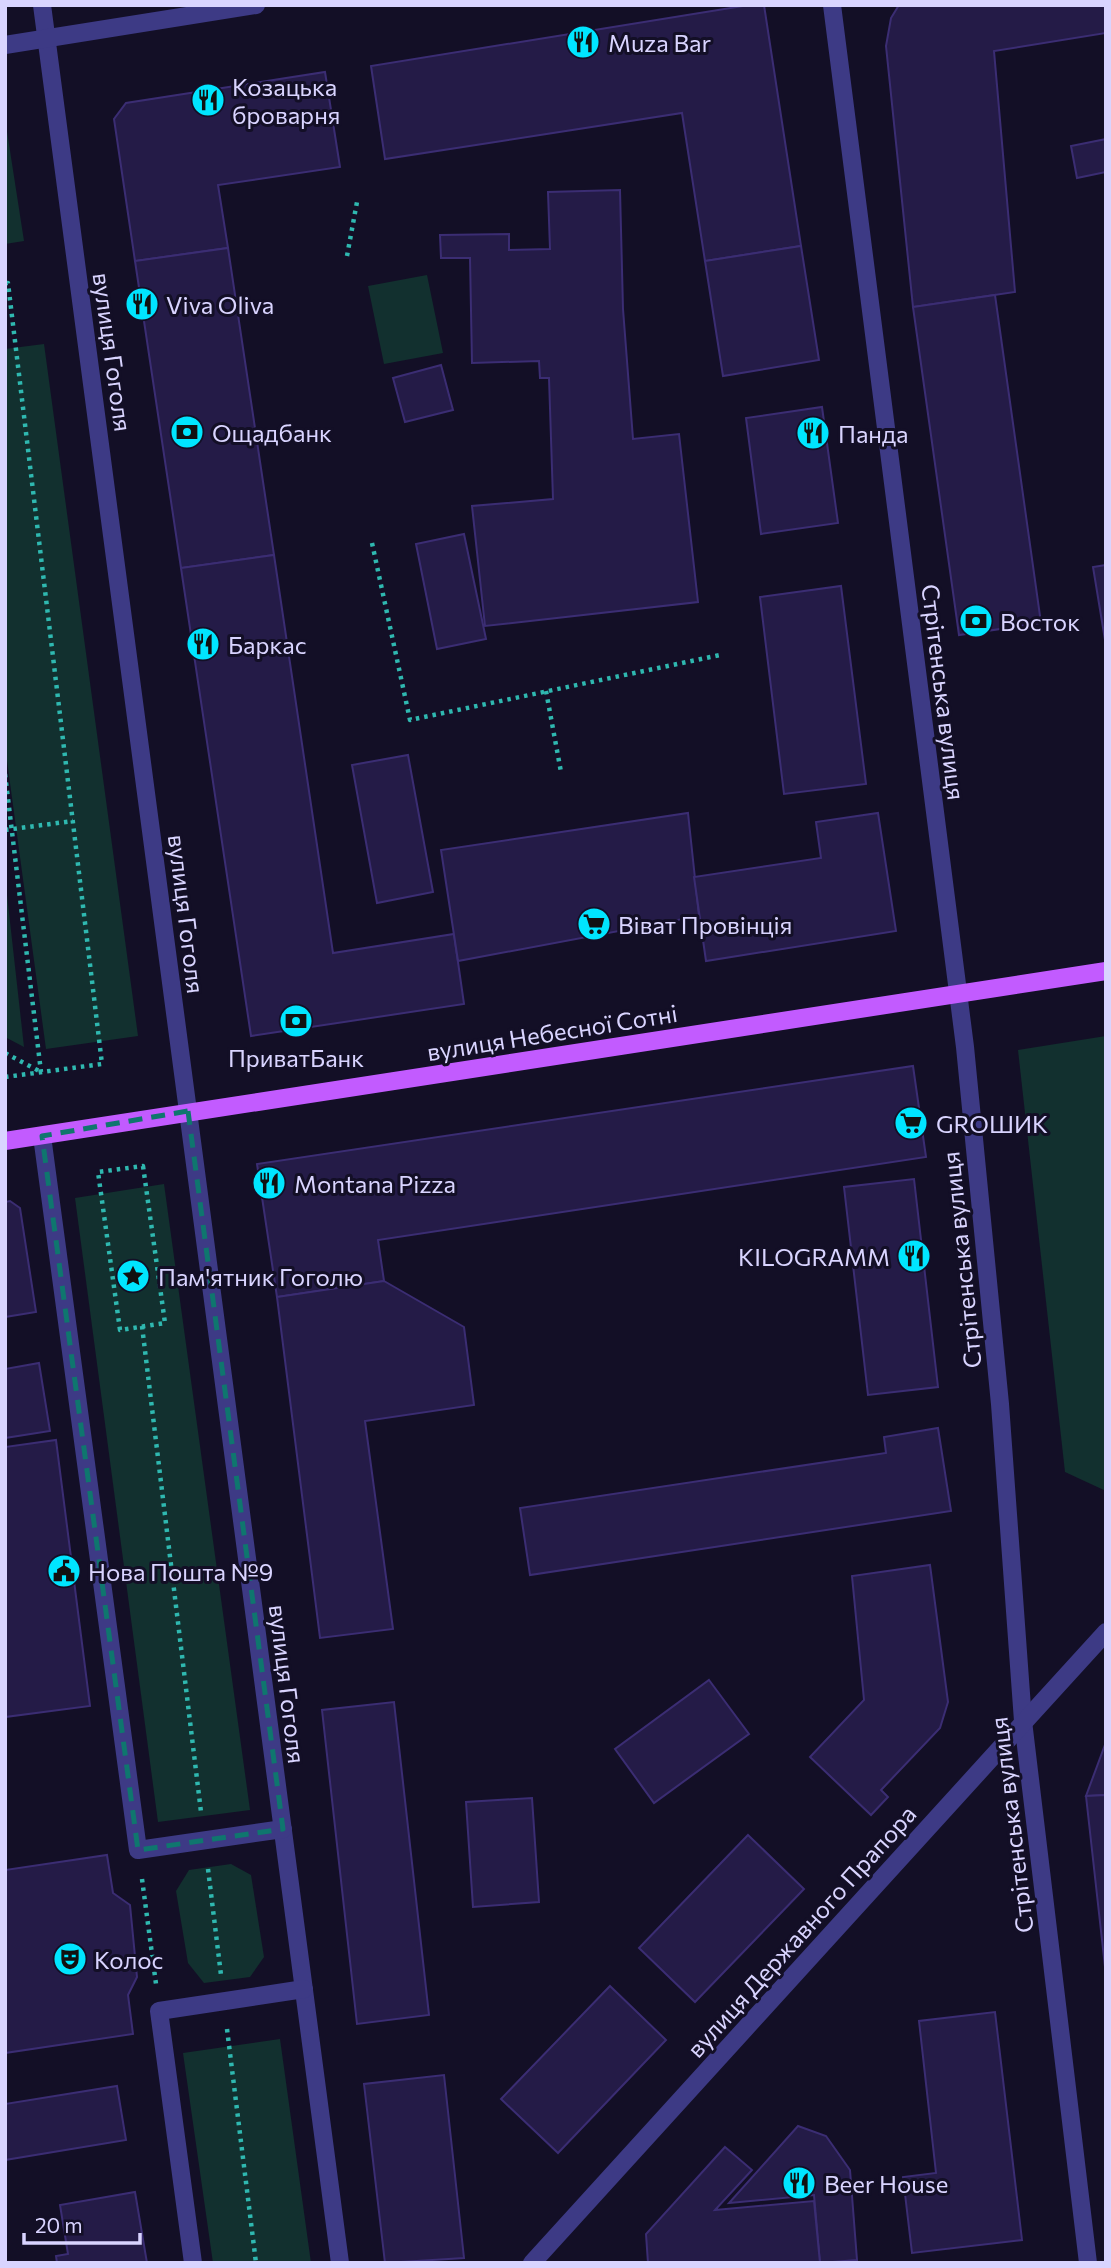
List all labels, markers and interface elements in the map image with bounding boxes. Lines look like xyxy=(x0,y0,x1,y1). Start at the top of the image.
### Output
restaurant icon: Muza Bar xyxy=(564,23,602,61)
place label: Muza Bar xyxy=(608,28,711,57)
place label: Козацька броварня xyxy=(232,72,340,129)
restaurant icon: Козацька броварня xyxy=(189,81,227,119)
street label: вулиця Гоголя xyxy=(87,271,139,433)
restaurant icon: Viva Oliva xyxy=(123,285,161,323)
place label: Viva Oliva xyxy=(166,290,274,319)
bank icon: Ощадбанк xyxy=(168,413,206,451)
restaurant icon: Панда xyxy=(794,414,832,452)
place label: Ощадбанк xyxy=(212,418,332,447)
place label: Панда xyxy=(838,419,909,448)
street label: Стрітенська вулиця xyxy=(916,582,972,802)
bank icon: Восток xyxy=(957,602,995,640)
place label: Восток xyxy=(1000,607,1080,636)
restaurant icon: Баркас xyxy=(184,625,222,663)
place label: Баркас xyxy=(228,630,307,659)
street label: вулиця Гоголя xyxy=(163,833,211,995)
supermarket icon: Віват Провінція xyxy=(575,905,613,943)
place label: Віват Провінція xyxy=(618,910,792,939)
street label: вулиця Небесної Сотні xyxy=(425,998,679,1066)
bank icon: ПриватБанк xyxy=(277,1002,315,1040)
place label: ПриватБанк xyxy=(228,1043,364,1072)
supermarket icon: GROШИК xyxy=(892,1104,930,1142)
place label: GROШИК xyxy=(936,1109,1048,1138)
street label: Стрітенська вулиця xyxy=(935,1150,987,1370)
restaurant icon: Montana Pizza xyxy=(250,1164,288,1202)
place label: Montana Pizza xyxy=(294,1169,456,1198)
restaurant icon: KILOGRAMM xyxy=(895,1237,933,1275)
place label: KILOGRAMM xyxy=(738,1242,890,1271)
place icon: Пам'ятник Гоголю xyxy=(114,1257,152,1295)
place label: Пам'ятник Гоголю xyxy=(158,1262,363,1291)
public building icon: Нова Пошта №9 xyxy=(45,1552,83,1590)
place label: Нова Пошта №9 xyxy=(88,1557,273,1586)
street label: вулиця Гоголя xyxy=(264,1603,312,1765)
street label: Стрітенська вулиця xyxy=(983,1715,1039,1935)
street label: вулиця Державного Прапора xyxy=(680,1799,922,2063)
theatre icon: Колос xyxy=(51,1940,89,1978)
place label: Колос xyxy=(94,1945,164,1974)
restaurant icon: Beer House xyxy=(780,2164,818,2202)
place label: Beer House xyxy=(824,2169,948,2198)
scale bar xyxy=(24,2202,140,2246)
text: 20 m xyxy=(35,2212,83,2237)

